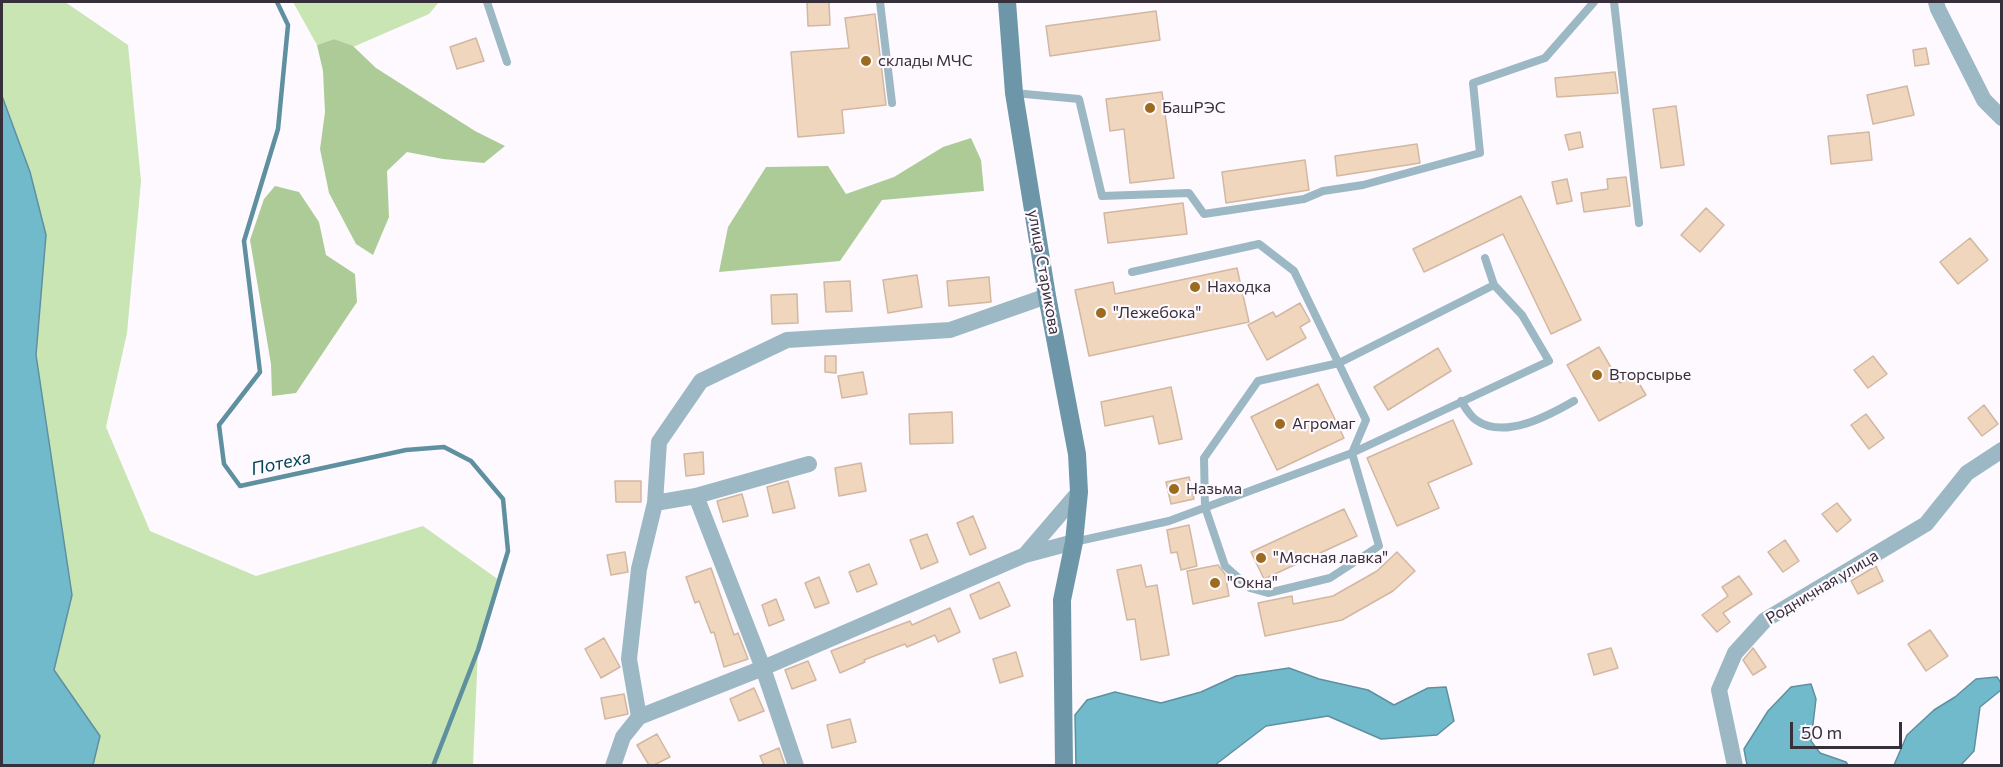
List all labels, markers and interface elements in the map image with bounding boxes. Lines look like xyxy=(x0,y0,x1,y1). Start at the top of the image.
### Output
place label: склады МЧС xyxy=(878,51,973,71)
marker: склады МЧС xyxy=(859,54,873,68)
place label: БашРЭС xyxy=(1162,98,1226,118)
marker: БашРЭС xyxy=(1143,101,1157,115)
street label: улица Старикова xyxy=(1024,208,1064,336)
place label: Находка xyxy=(1207,277,1271,297)
marker: Находка xyxy=(1188,280,1202,294)
place label: "Лежебока" xyxy=(1113,303,1201,323)
marker: "Лежебока" xyxy=(1094,306,1108,320)
place label: Вторсырье xyxy=(1609,365,1691,385)
marker: Вторсырье xyxy=(1590,368,1604,382)
place label: Агромаг xyxy=(1292,414,1356,434)
marker: Агромаг xyxy=(1273,417,1287,431)
water label: Потеха xyxy=(249,446,313,480)
place label: Назьма xyxy=(1186,479,1242,499)
marker: Назьма xyxy=(1167,482,1181,496)
street label: Родничная улица xyxy=(1762,546,1882,628)
place label: "Мясная лавка" xyxy=(1273,548,1388,568)
marker: "Мясная лавка" xyxy=(1254,551,1268,565)
place label: "Окна" xyxy=(1227,573,1278,593)
marker: "Окна" xyxy=(1208,576,1222,590)
scale bar xyxy=(1793,710,1906,748)
text: 50 m xyxy=(1801,721,1842,743)

